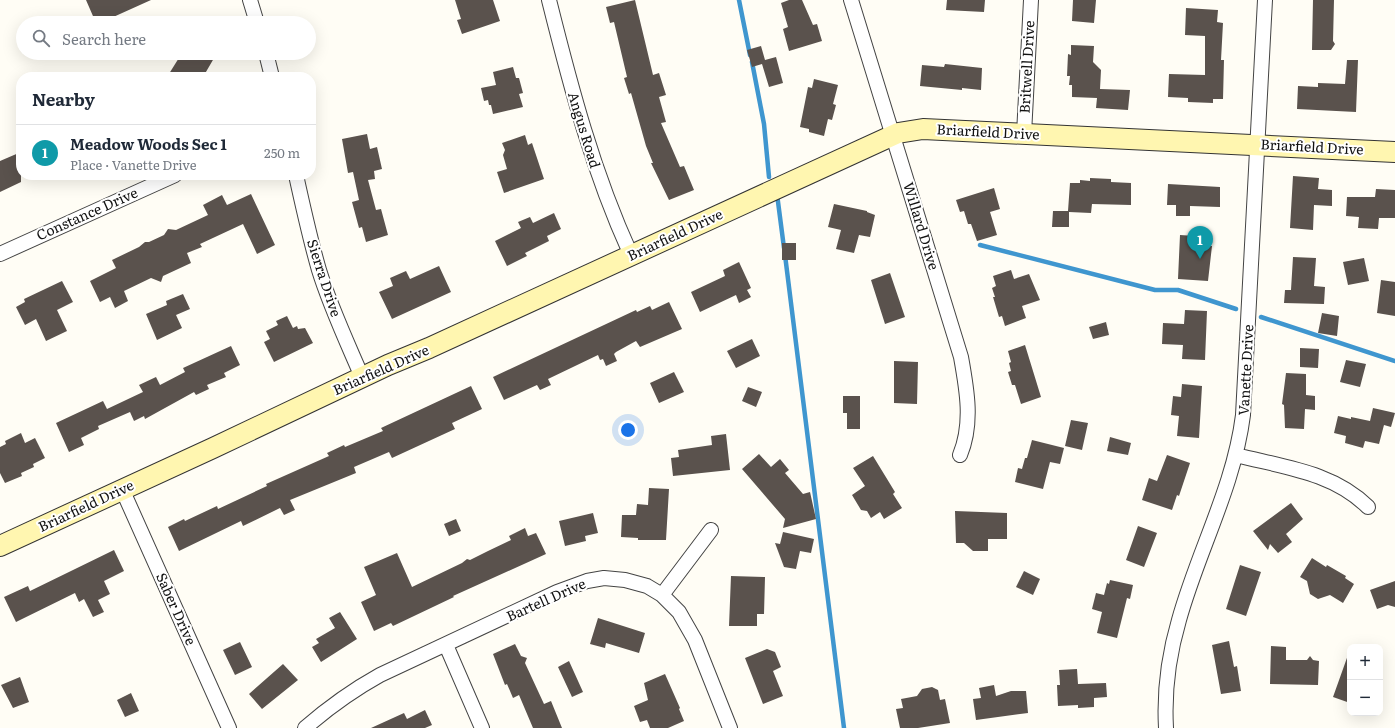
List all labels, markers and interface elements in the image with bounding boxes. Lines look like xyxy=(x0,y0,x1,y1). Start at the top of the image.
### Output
search box xyxy=(16,16,316,60)
street label: Britwell Drive xyxy=(1014,20,1038,114)
icon: search xyxy=(30,27,52,49)
text: Search here xyxy=(62,27,146,50)
text: Nearby xyxy=(32,86,95,111)
street label: Angus Road xyxy=(564,89,606,171)
street label: Briarfield Drive xyxy=(936,118,1040,144)
text: Meadow Woods Sec 1 xyxy=(70,132,227,155)
street label: Briarfield Drive xyxy=(1260,133,1364,159)
text: 1 xyxy=(42,143,48,162)
text: 250 m xyxy=(264,143,300,162)
text: Place · Vanette Drive xyxy=(70,155,196,174)
street label: Willard Drive xyxy=(899,179,945,272)
street label: Constance Drive xyxy=(33,182,140,244)
street label: Briarfield Drive xyxy=(624,203,726,265)
pin: 1 xyxy=(1187,226,1213,259)
street label: Sierra Drive xyxy=(303,236,347,319)
street label: Vanette Drive xyxy=(1233,324,1257,416)
street label: Briarfield Drive xyxy=(329,339,432,399)
your location xyxy=(618,420,638,440)
street label: Briarfield Drive xyxy=(35,474,137,536)
street label: Saber Drive xyxy=(152,569,202,648)
street label: Bartell Drive xyxy=(503,573,588,625)
map controls xyxy=(1347,644,1383,716)
button: + xyxy=(1347,644,1383,680)
button: − xyxy=(1347,680,1383,716)

